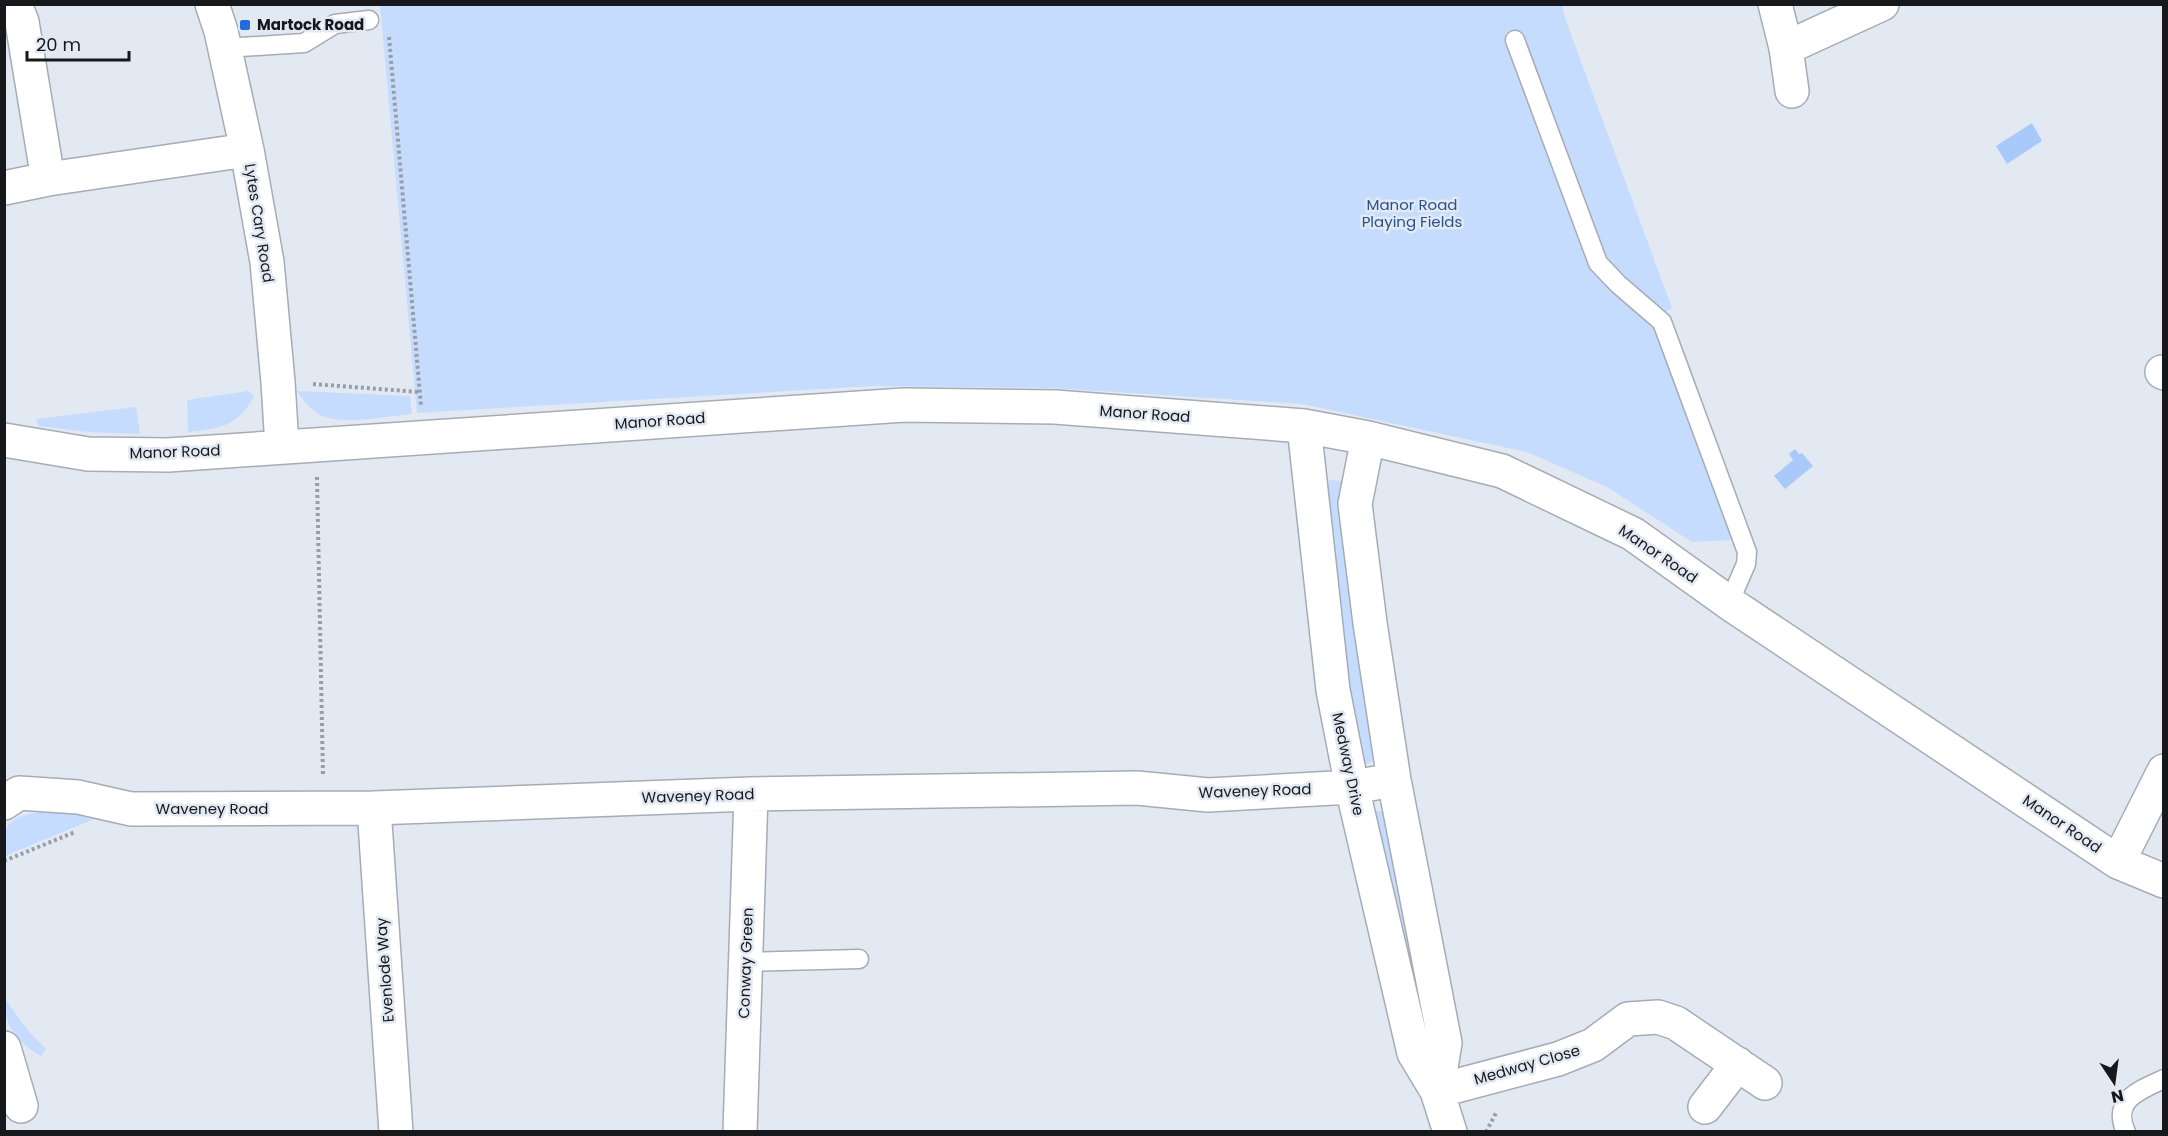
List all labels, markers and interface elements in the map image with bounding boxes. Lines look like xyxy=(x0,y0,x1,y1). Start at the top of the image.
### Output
place label: Martock Road xyxy=(257,14,364,35)
marker: Martock Road xyxy=(238,18,252,32)
scale bar xyxy=(27,24,129,62)
text: 20 m xyxy=(36,32,81,57)
street label: Lytes Cary Road xyxy=(240,162,279,284)
park label: Manor Road Playing Fields xyxy=(1362,194,1462,232)
street label: Manor Road xyxy=(1099,400,1191,427)
street label: Manor Road xyxy=(614,407,706,434)
street label: Manor Road xyxy=(129,439,221,464)
street label: Manor Road xyxy=(1615,519,1702,588)
street label: Medway Drive xyxy=(1327,710,1370,817)
street label: Waveney Road xyxy=(1198,778,1312,803)
street label: Waveney Road xyxy=(641,783,755,808)
street label: Manor Road xyxy=(2019,789,2106,858)
street label: Waveney Road xyxy=(156,798,268,819)
street label: Conway Green xyxy=(733,907,758,1019)
street label: Evenlode Way xyxy=(370,916,399,1023)
street label: Medway Close xyxy=(1471,1039,1582,1090)
north arrow xyxy=(2084,1052,2144,1112)
text: N xyxy=(2109,1084,2126,1109)

